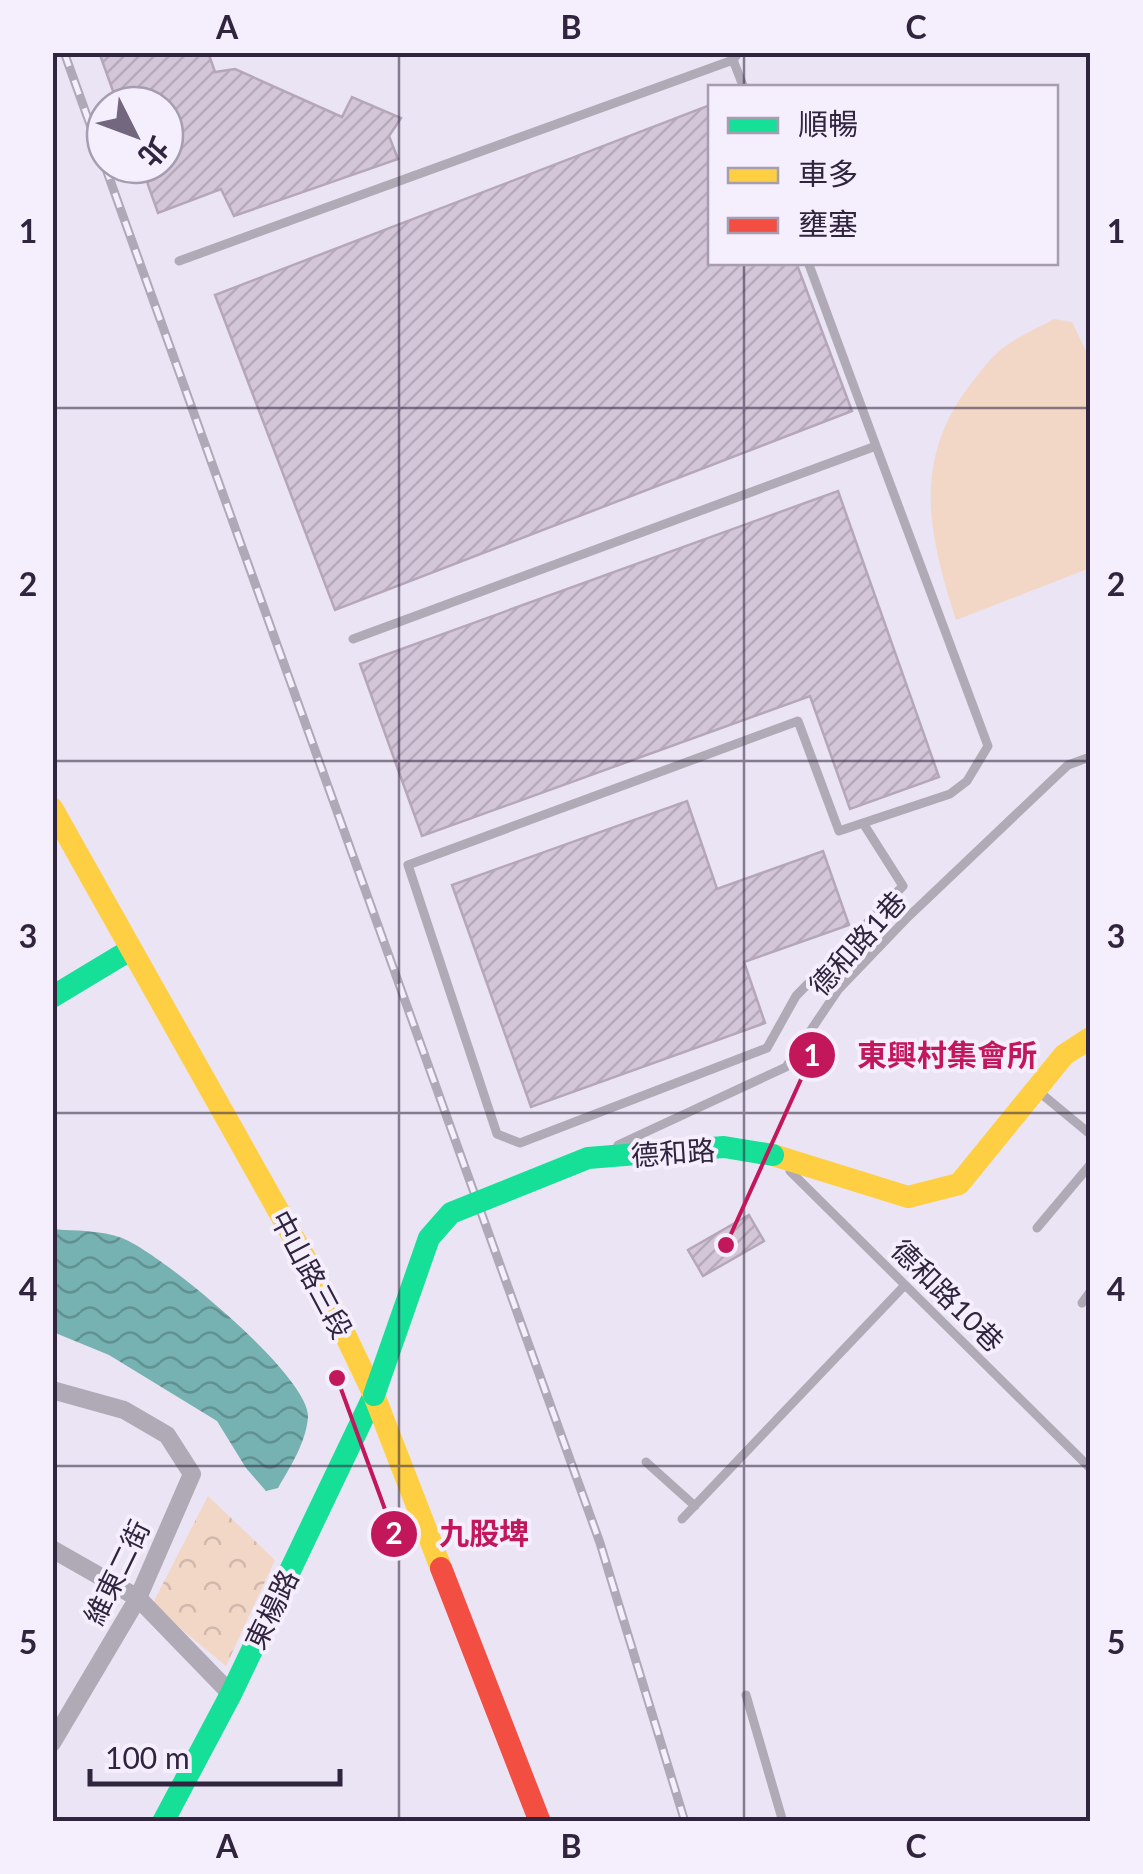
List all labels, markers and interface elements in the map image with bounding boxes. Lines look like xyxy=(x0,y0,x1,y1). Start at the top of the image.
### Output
text: A xyxy=(215,7,239,46)
text: B xyxy=(560,7,582,46)
text: C xyxy=(905,7,927,46)
north arrow xyxy=(85,85,185,185)
legend xyxy=(708,85,1058,265)
text: 順暢 xyxy=(798,105,858,141)
text: 北 xyxy=(132,131,176,174)
text: 車多 xyxy=(798,155,858,191)
text: 壅塞 xyxy=(798,205,858,241)
text: 1 xyxy=(19,211,37,250)
text: 1 xyxy=(1107,211,1125,250)
text: 2 xyxy=(19,564,37,603)
text: 2 xyxy=(1107,564,1125,603)
street label: 德和路1巷 xyxy=(801,884,913,1002)
text: 3 xyxy=(19,916,37,955)
text: 3 xyxy=(1107,916,1125,955)
callout: 東興村集會所 xyxy=(787,1025,1057,1085)
text: 1 xyxy=(803,1036,821,1072)
text: 東興村集會所 xyxy=(857,1036,1037,1072)
street label: 德和路 xyxy=(630,1132,716,1172)
street label: 中山路三段 xyxy=(264,1204,360,1344)
street label: 德和路10巷 xyxy=(885,1232,1011,1358)
text: 4 xyxy=(19,1269,37,1308)
text: 4 xyxy=(1107,1269,1125,1308)
callout: 九股埤 xyxy=(369,1504,549,1564)
street label: 維東二街 xyxy=(76,1514,156,1630)
text: 2 xyxy=(385,1514,403,1550)
text: 九股埤 xyxy=(439,1514,529,1550)
street label: 東楊路 xyxy=(237,1564,305,1654)
text: 5 xyxy=(19,1622,37,1661)
text: 5 xyxy=(1107,1622,1125,1661)
scale bar xyxy=(90,1724,340,1786)
text: 100 m xyxy=(105,1739,190,1775)
text: A xyxy=(215,1826,239,1865)
text: B xyxy=(560,1826,582,1865)
text: C xyxy=(905,1826,927,1865)

